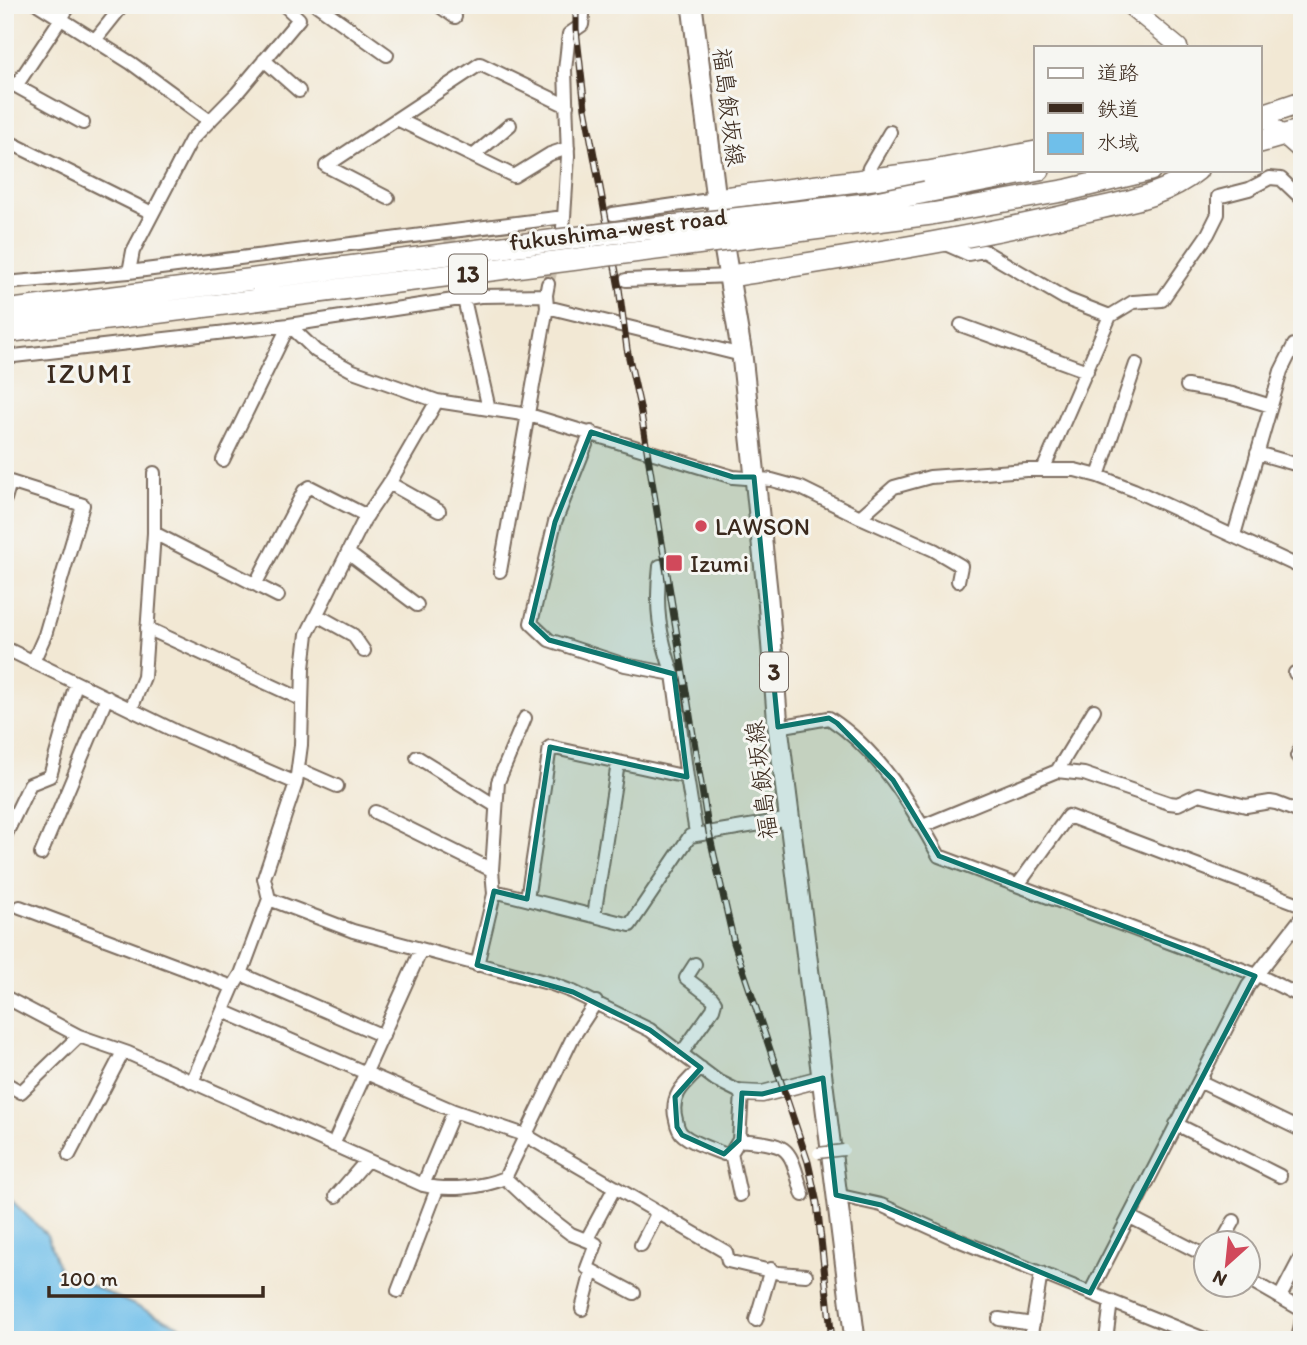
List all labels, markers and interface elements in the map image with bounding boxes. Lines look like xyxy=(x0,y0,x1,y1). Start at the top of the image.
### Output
street label: 福島飯坂線 xyxy=(707,46,751,168)
legend xyxy=(1034,46,1262,172)
text: 道路 xyxy=(1097,60,1139,85)
text: 鉄道 xyxy=(1097,96,1139,121)
text: 水域 xyxy=(1097,130,1139,155)
street label: fukushima-west road xyxy=(507,201,729,257)
road number: 13 xyxy=(449,255,487,294)
district label: IZUMI xyxy=(46,356,134,390)
place label: LAWSON xyxy=(715,512,810,541)
marker: LAWSON xyxy=(693,518,709,534)
place label: Izumi xyxy=(690,549,749,578)
marker: Izumi xyxy=(664,553,684,573)
road number: 3 xyxy=(760,652,788,692)
street label: 福島飯坂線 xyxy=(739,719,783,841)
north arrow xyxy=(1192,1230,1262,1300)
scale bar xyxy=(49,1254,262,1298)
text: 100 m xyxy=(60,1266,118,1291)
text: N xyxy=(1209,1266,1230,1292)

